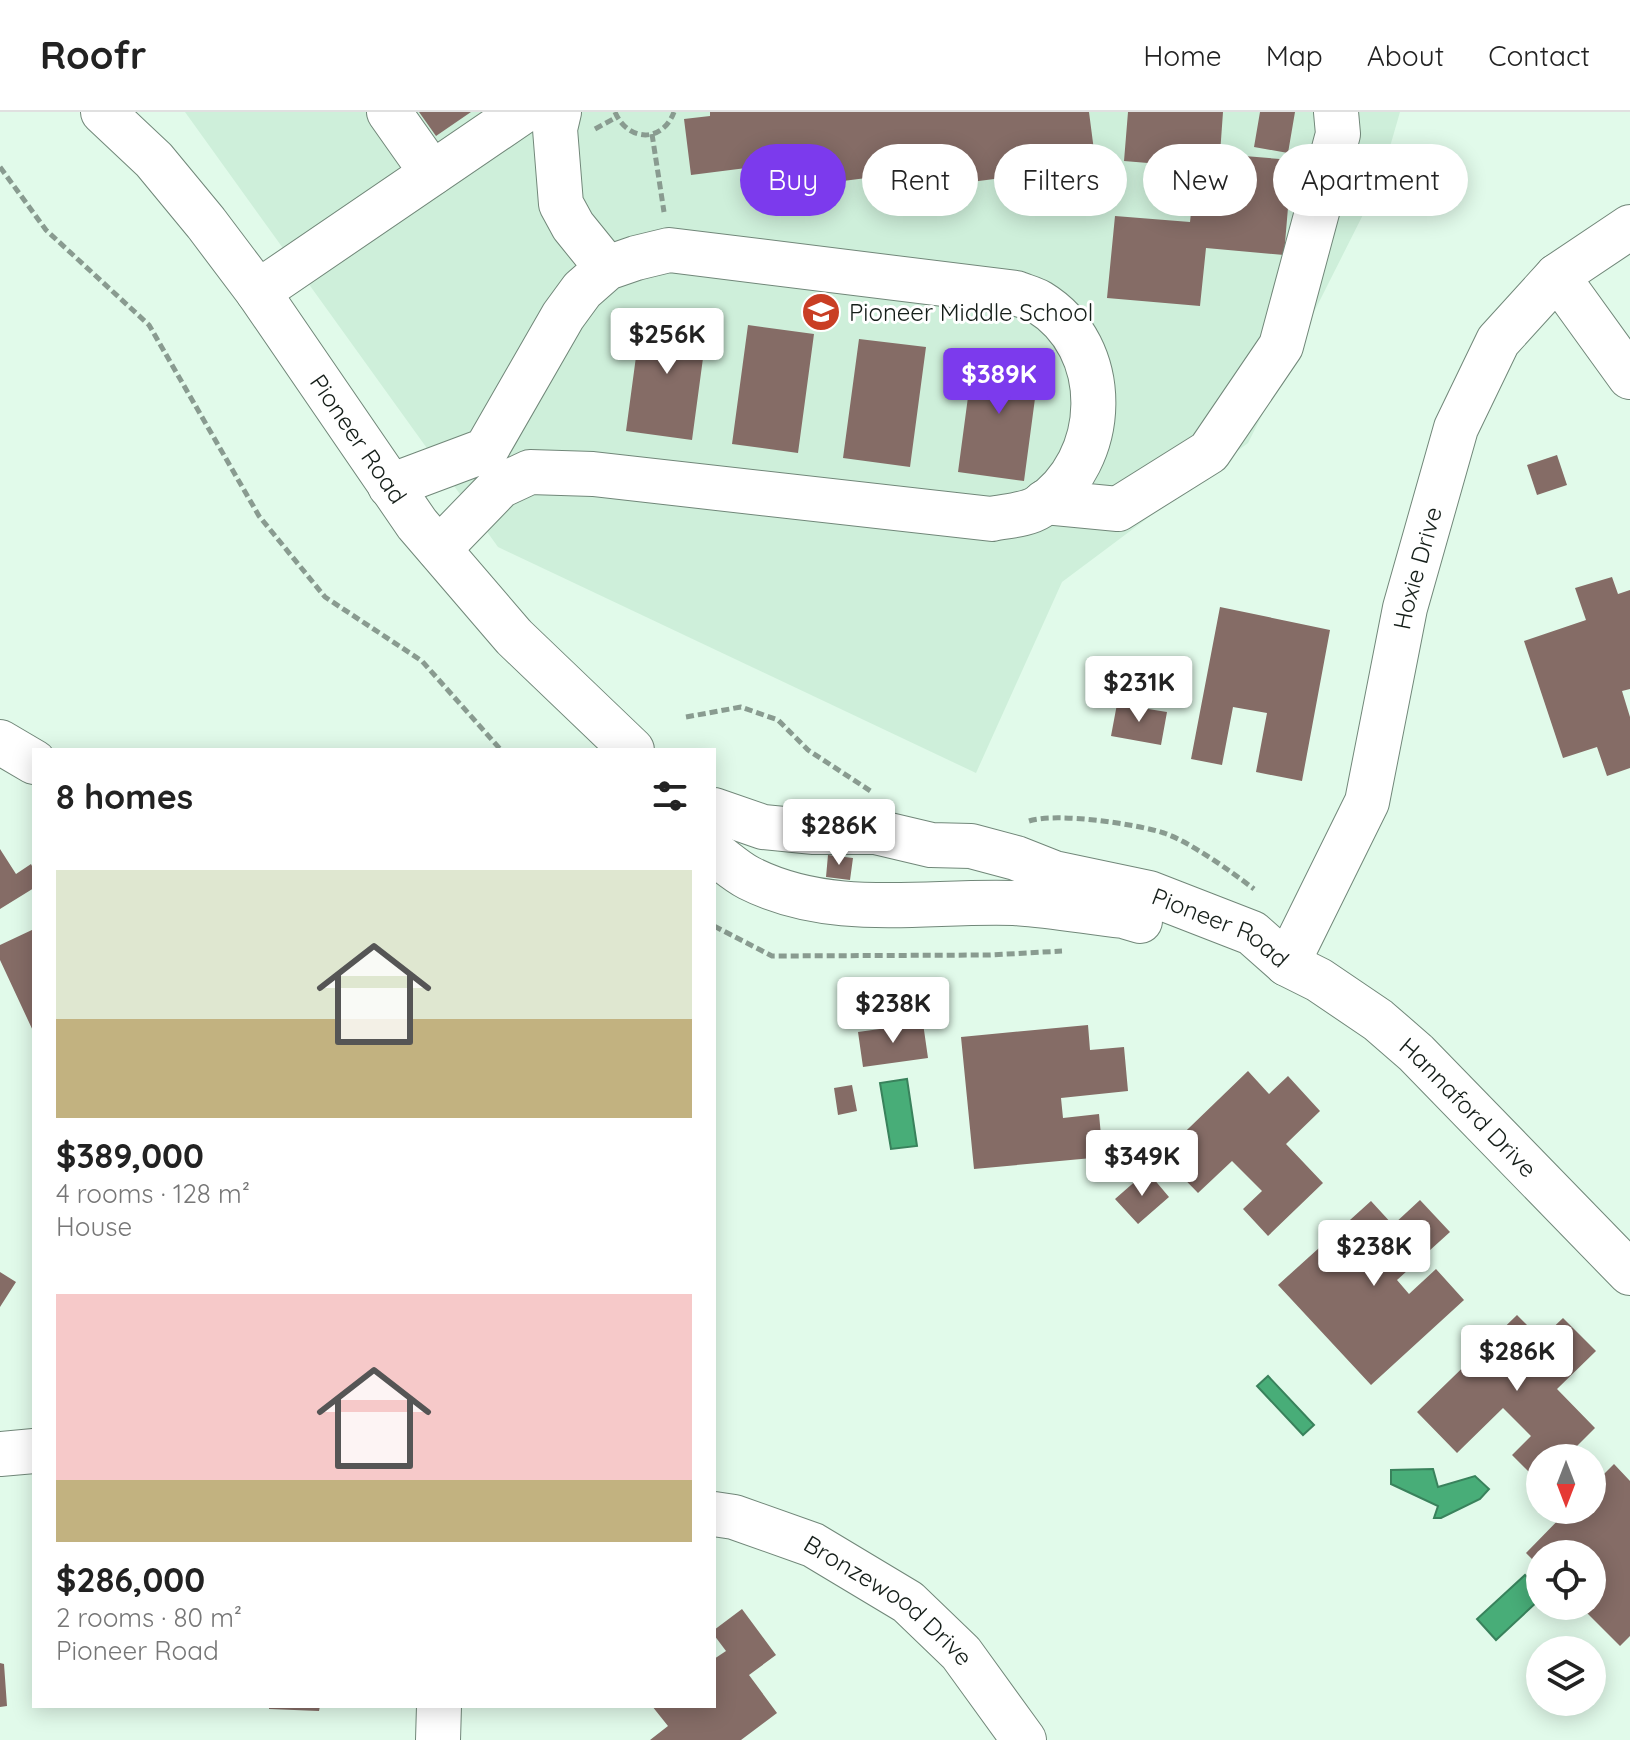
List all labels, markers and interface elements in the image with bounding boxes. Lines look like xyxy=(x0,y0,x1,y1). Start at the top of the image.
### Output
text: Roofr xyxy=(40,31,146,79)
text: Home xyxy=(1143,38,1222,73)
text: Map xyxy=(1266,38,1323,73)
text: About xyxy=(1367,38,1444,73)
text: Contact xyxy=(1488,38,1590,73)
chip: Buy xyxy=(740,144,846,216)
chip: Rent xyxy=(862,144,978,216)
chip: Filters xyxy=(994,144,1127,216)
chip: New xyxy=(1143,144,1257,216)
chip: Apartment xyxy=(1273,144,1468,216)
school or university icon: Pioneer Middle School xyxy=(800,291,842,333)
place label: Pioneer Middle School xyxy=(849,297,1093,327)
pin: $256K xyxy=(611,308,723,376)
text: $256K xyxy=(629,317,705,350)
pin: $389K xyxy=(943,348,1055,416)
text: $389K xyxy=(961,357,1037,390)
street label: Pioneer Road xyxy=(304,368,413,509)
street label: Hoxie Drive xyxy=(1386,503,1448,632)
pin: $231K xyxy=(1083,656,1195,724)
text: $231K xyxy=(1103,665,1175,698)
icon: filters xyxy=(648,774,692,818)
text: 8 homes xyxy=(56,775,193,818)
pin: $286K xyxy=(783,799,895,867)
text: $286K xyxy=(801,808,877,841)
street label: Pioneer Road xyxy=(1148,881,1295,974)
icon: home xyxy=(302,922,446,1066)
pin: $238K xyxy=(837,977,949,1045)
text: $238K xyxy=(855,986,931,1019)
street label: Hannaford Drive xyxy=(1393,1031,1543,1183)
pin: $349K xyxy=(1086,1130,1198,1198)
text: $389,000 xyxy=(56,1134,204,1177)
text: $349K xyxy=(1104,1139,1180,1172)
text: 4 rooms · 128 m² xyxy=(56,1177,250,1210)
text: House xyxy=(56,1210,132,1243)
pin: $238K xyxy=(1318,1220,1430,1288)
text: $238K xyxy=(1336,1229,1412,1262)
pin: $286K xyxy=(1461,1325,1573,1393)
text: $286K xyxy=(1479,1334,1555,1367)
icon: home xyxy=(302,1346,446,1490)
north arrow xyxy=(1526,1444,1606,1524)
map controls xyxy=(1526,1444,1606,1716)
street label: Bronzewood Drive xyxy=(799,1528,980,1671)
button: locate xyxy=(1526,1540,1606,1620)
text: $286,000 xyxy=(56,1558,205,1601)
text: 2 rooms · 80 m² xyxy=(56,1601,242,1634)
text: Pioneer Road xyxy=(56,1634,219,1667)
button: layers xyxy=(1526,1636,1606,1716)

